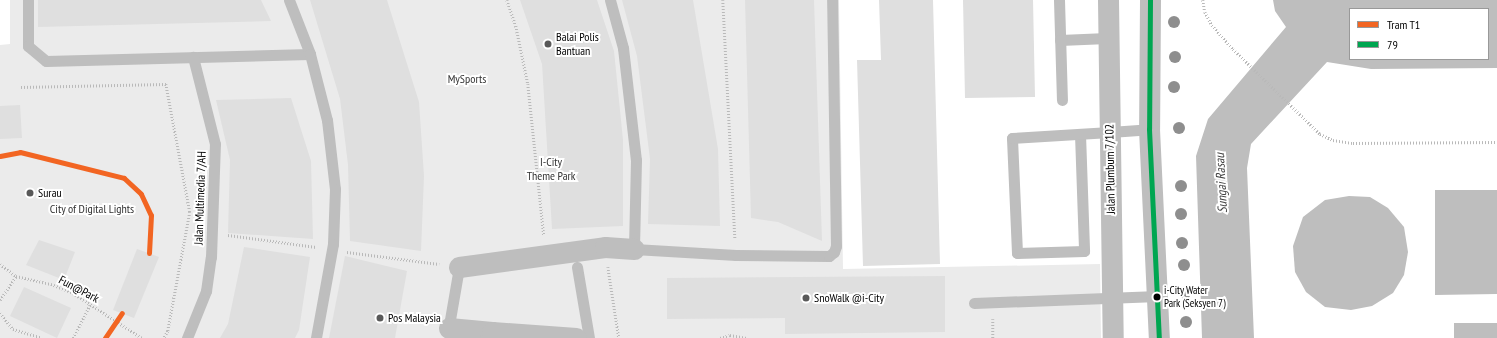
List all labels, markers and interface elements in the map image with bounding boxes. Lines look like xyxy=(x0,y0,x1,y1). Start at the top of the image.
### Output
legend xyxy=(1349,8,1489,60)
text: Tram T1 xyxy=(1387,17,1420,32)
place label: Balai Polis Bantuan xyxy=(556,30,599,58)
text: 79 xyxy=(1387,37,1398,52)
marker: Balai Polis Bantuan xyxy=(543,39,553,49)
park label: MySports xyxy=(448,72,486,86)
street label: Jalan Plumbum 7/102 xyxy=(1102,124,1118,214)
street label: Jalan Multimedia 7/AH xyxy=(191,151,209,245)
water label: Sungai Rasau xyxy=(1213,153,1231,213)
park label: I-City Theme Park xyxy=(527,155,575,183)
place label: Surau xyxy=(38,186,62,200)
marker: Surau xyxy=(25,188,35,198)
park label: City of Digital Lights xyxy=(50,202,134,216)
street label: Fun@Park xyxy=(56,272,102,306)
place label: i-City Water Park (Seksyen 7) xyxy=(1164,284,1226,310)
place label: SnoWalk @i-City xyxy=(814,291,884,305)
marker: i-City Water Park (Seksyen 7) xyxy=(1152,292,1162,302)
marker: SnoWalk @i-City xyxy=(801,293,811,303)
place label: Pos Malaysia xyxy=(388,311,441,325)
marker: Pos Malaysia xyxy=(375,313,385,323)

